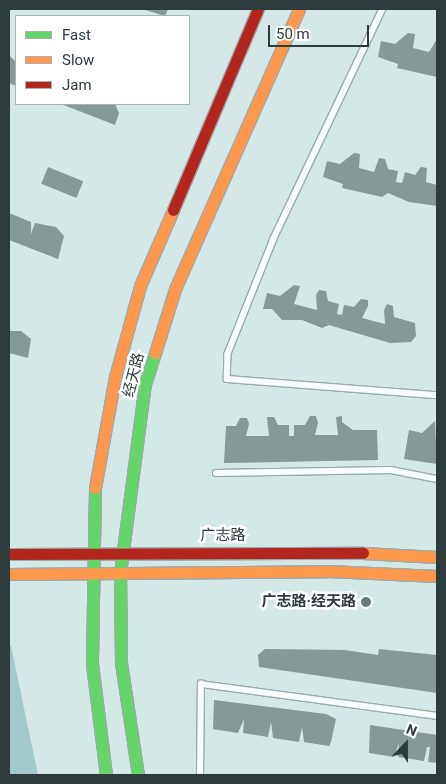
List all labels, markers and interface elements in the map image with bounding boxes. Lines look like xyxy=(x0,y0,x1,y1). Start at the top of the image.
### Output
legend xyxy=(15,15,190,105)
scale bar xyxy=(271,15,372,47)
text: 50 m xyxy=(276,25,310,43)
text: Fast xyxy=(62,26,91,44)
text: Slow xyxy=(62,51,94,69)
text: Jam xyxy=(62,76,92,94)
street label: 经天路 xyxy=(120,351,148,399)
street label: 广志路 xyxy=(201,527,245,545)
place label: 广志路·经天路 xyxy=(261,593,356,611)
marker: 广志路·经天路 xyxy=(360,596,372,608)
north arrow xyxy=(381,719,431,769)
text: N xyxy=(404,721,419,739)

